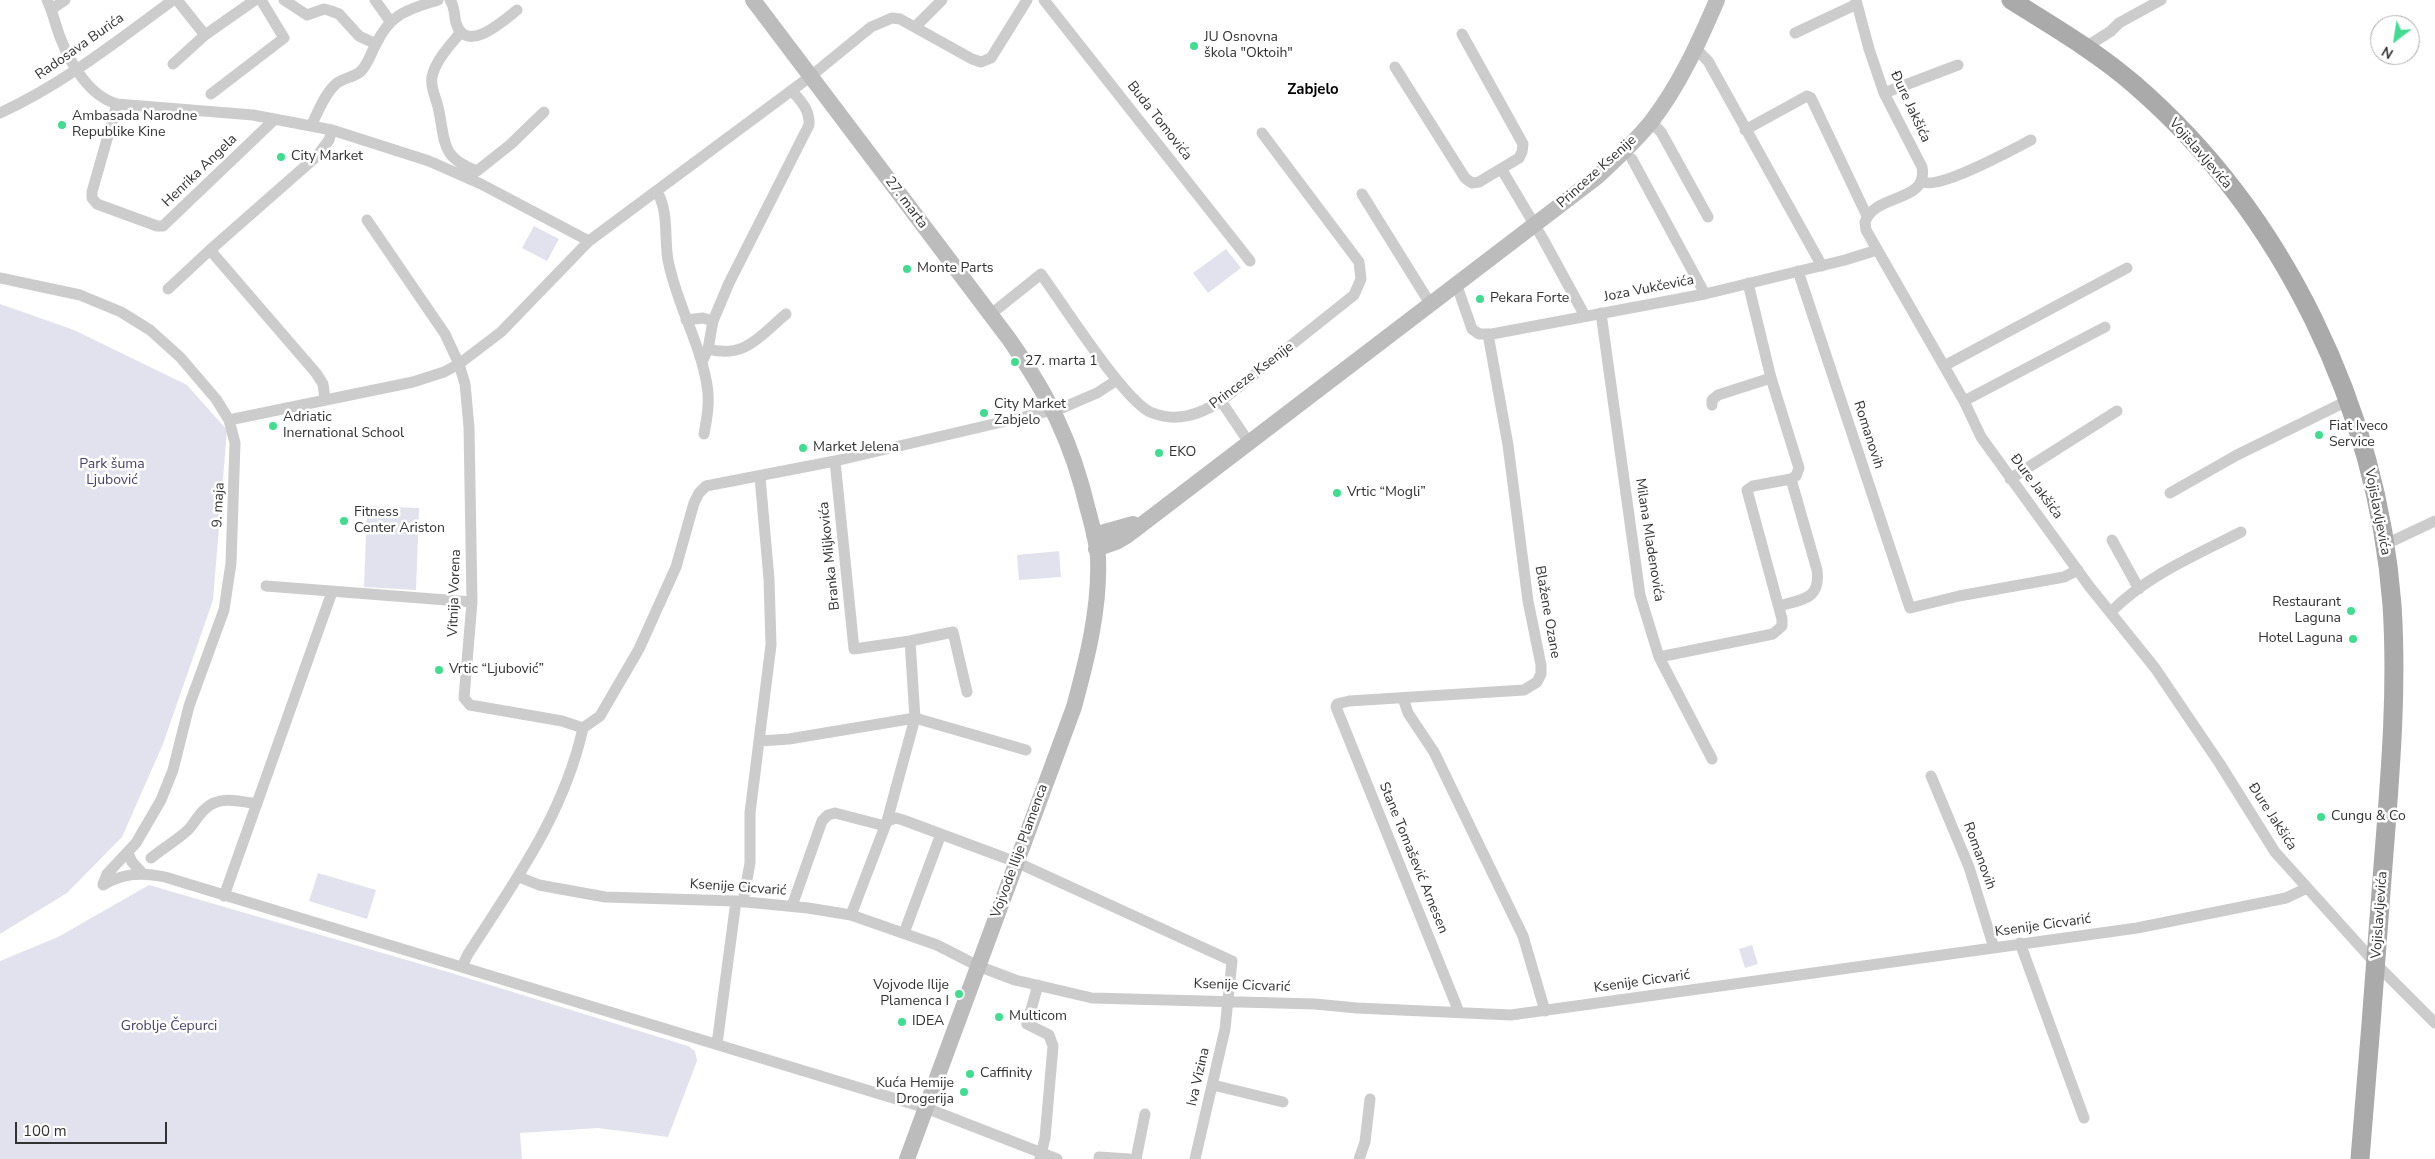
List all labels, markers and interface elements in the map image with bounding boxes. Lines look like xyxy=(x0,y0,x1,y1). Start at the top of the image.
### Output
street label: Radosava Burića xyxy=(32,10,128,84)
north arrow xyxy=(2370,15,2420,65)
place label: JU Osnovna škola "Oktoih" xyxy=(1204,30,1293,62)
marker: JU Osnovna škola "Oktoih" xyxy=(1188,40,1200,52)
text: N xyxy=(2378,42,2397,63)
street label: Đure Jakšića xyxy=(1886,69,1934,145)
street label: Buda Tomovića xyxy=(1123,78,1195,164)
district label: Zabjelo xyxy=(1287,81,1339,99)
place label: Ambasada Narodne Republike Kine xyxy=(72,109,197,142)
street label: Vojislavljevića xyxy=(2165,115,2235,193)
marker: Ambasada Narodne Republike Kine xyxy=(56,119,68,131)
street label: Henrika Angela xyxy=(159,131,241,211)
street label: Princeze Ksenije xyxy=(1554,132,1640,212)
place label: City Market xyxy=(291,149,363,165)
marker: City Market xyxy=(275,151,287,163)
street label: 27. marta xyxy=(881,174,931,232)
place label: Monte Parts xyxy=(917,261,994,277)
marker: Monte Parts xyxy=(901,263,913,275)
street label: Joza Vukčevića xyxy=(1603,272,1695,306)
place label: Pekara Forte xyxy=(1490,291,1569,307)
marker: Pekara Forte xyxy=(1474,293,1486,305)
street label: Princeze Ksenije xyxy=(1207,339,1297,413)
place label: 27. marta 1 xyxy=(1025,354,1098,370)
marker: 27. marta 1 xyxy=(1009,356,1021,368)
place label: City Market Zabjelo xyxy=(994,397,1066,430)
street label: Romanovih xyxy=(1849,399,1887,471)
marker: City Market Zabjelo xyxy=(978,407,990,419)
place label: Adriatic Inernational School xyxy=(283,410,404,442)
place label: Fiat Iveco Service xyxy=(2329,419,2388,452)
marker: Adriatic Inernational School xyxy=(267,420,279,432)
marker: Fiat Iveco Service xyxy=(2313,429,2325,441)
place label: Market Jelena xyxy=(813,440,899,456)
marker: Market Jelena xyxy=(797,442,809,454)
place label: EKO xyxy=(1169,445,1196,461)
marker: EKO xyxy=(1153,447,1165,459)
street label: Đure Jakšića xyxy=(2006,451,2066,523)
park label: Park šuma Ljubović xyxy=(79,457,145,490)
street label: Vojislavljevića xyxy=(2360,467,2394,557)
street label: Milana Mladenovića xyxy=(1631,477,1667,603)
street label: 9. maja xyxy=(209,482,229,528)
place label: Vrtic “Mogli” xyxy=(1347,485,1426,501)
marker: Vrtic “Mogli” xyxy=(1331,487,1343,499)
street label: Branka Miljkovića xyxy=(816,501,844,611)
place label: Fitness Center Ariston xyxy=(354,505,445,538)
marker: Fitness Center Ariston xyxy=(338,515,350,527)
street label: Vitnija Vorena xyxy=(445,549,465,637)
street label: Blažene Ozane xyxy=(1531,564,1563,660)
place label: Restaurant Laguna xyxy=(2272,595,2341,628)
marker: Restaurant Laguna xyxy=(2345,605,2357,617)
place label: Hotel Laguna xyxy=(2258,631,2343,647)
marker: Hotel Laguna xyxy=(2347,633,2359,645)
place label: Vrtic “Ljubović” xyxy=(449,662,544,678)
marker: Vrtic “Ljubović” xyxy=(433,664,445,676)
street label: Stane Tomašević Arnesen xyxy=(1375,780,1451,936)
street label: Đure Jakšića xyxy=(2244,780,2300,854)
street label: Vojvode Ilije Plamenca xyxy=(988,782,1052,920)
place label: Cungu & Co xyxy=(2331,809,2406,825)
marker: Cungu & Co xyxy=(2315,811,2327,823)
street label: Romanovih xyxy=(1959,820,1999,892)
street label: Vojislavljevića xyxy=(2369,871,2391,959)
street label: Ksenije Cicvarić xyxy=(689,876,787,900)
street label: Ksenije Cicvarić xyxy=(1994,911,2092,941)
street label: Ksenije Cicvarić xyxy=(1593,967,1691,997)
street label: Ksenije Cicvarić xyxy=(1193,976,1291,996)
place label: Vojvode Ilije Plamenca I xyxy=(873,978,949,1010)
marker: Vojvode Ilije Plamenca I xyxy=(953,988,965,1000)
place label: Multicom xyxy=(1009,1009,1067,1025)
marker: Multicom xyxy=(993,1011,1005,1023)
place label: IDEA xyxy=(912,1014,944,1030)
marker: IDEA xyxy=(896,1016,908,1028)
park label: Groblje Čepurci xyxy=(121,1019,217,1035)
street label: Iva Vizina xyxy=(1184,1046,1214,1108)
place label: Caffinity xyxy=(980,1066,1032,1082)
marker: Caffinity xyxy=(964,1068,976,1080)
place label: Kuća Hemije Drogerija xyxy=(876,1076,954,1108)
marker: Kuća Hemije Drogerija xyxy=(958,1086,970,1098)
scale bar xyxy=(18,1112,170,1144)
text: 100 m xyxy=(23,1121,67,1141)

